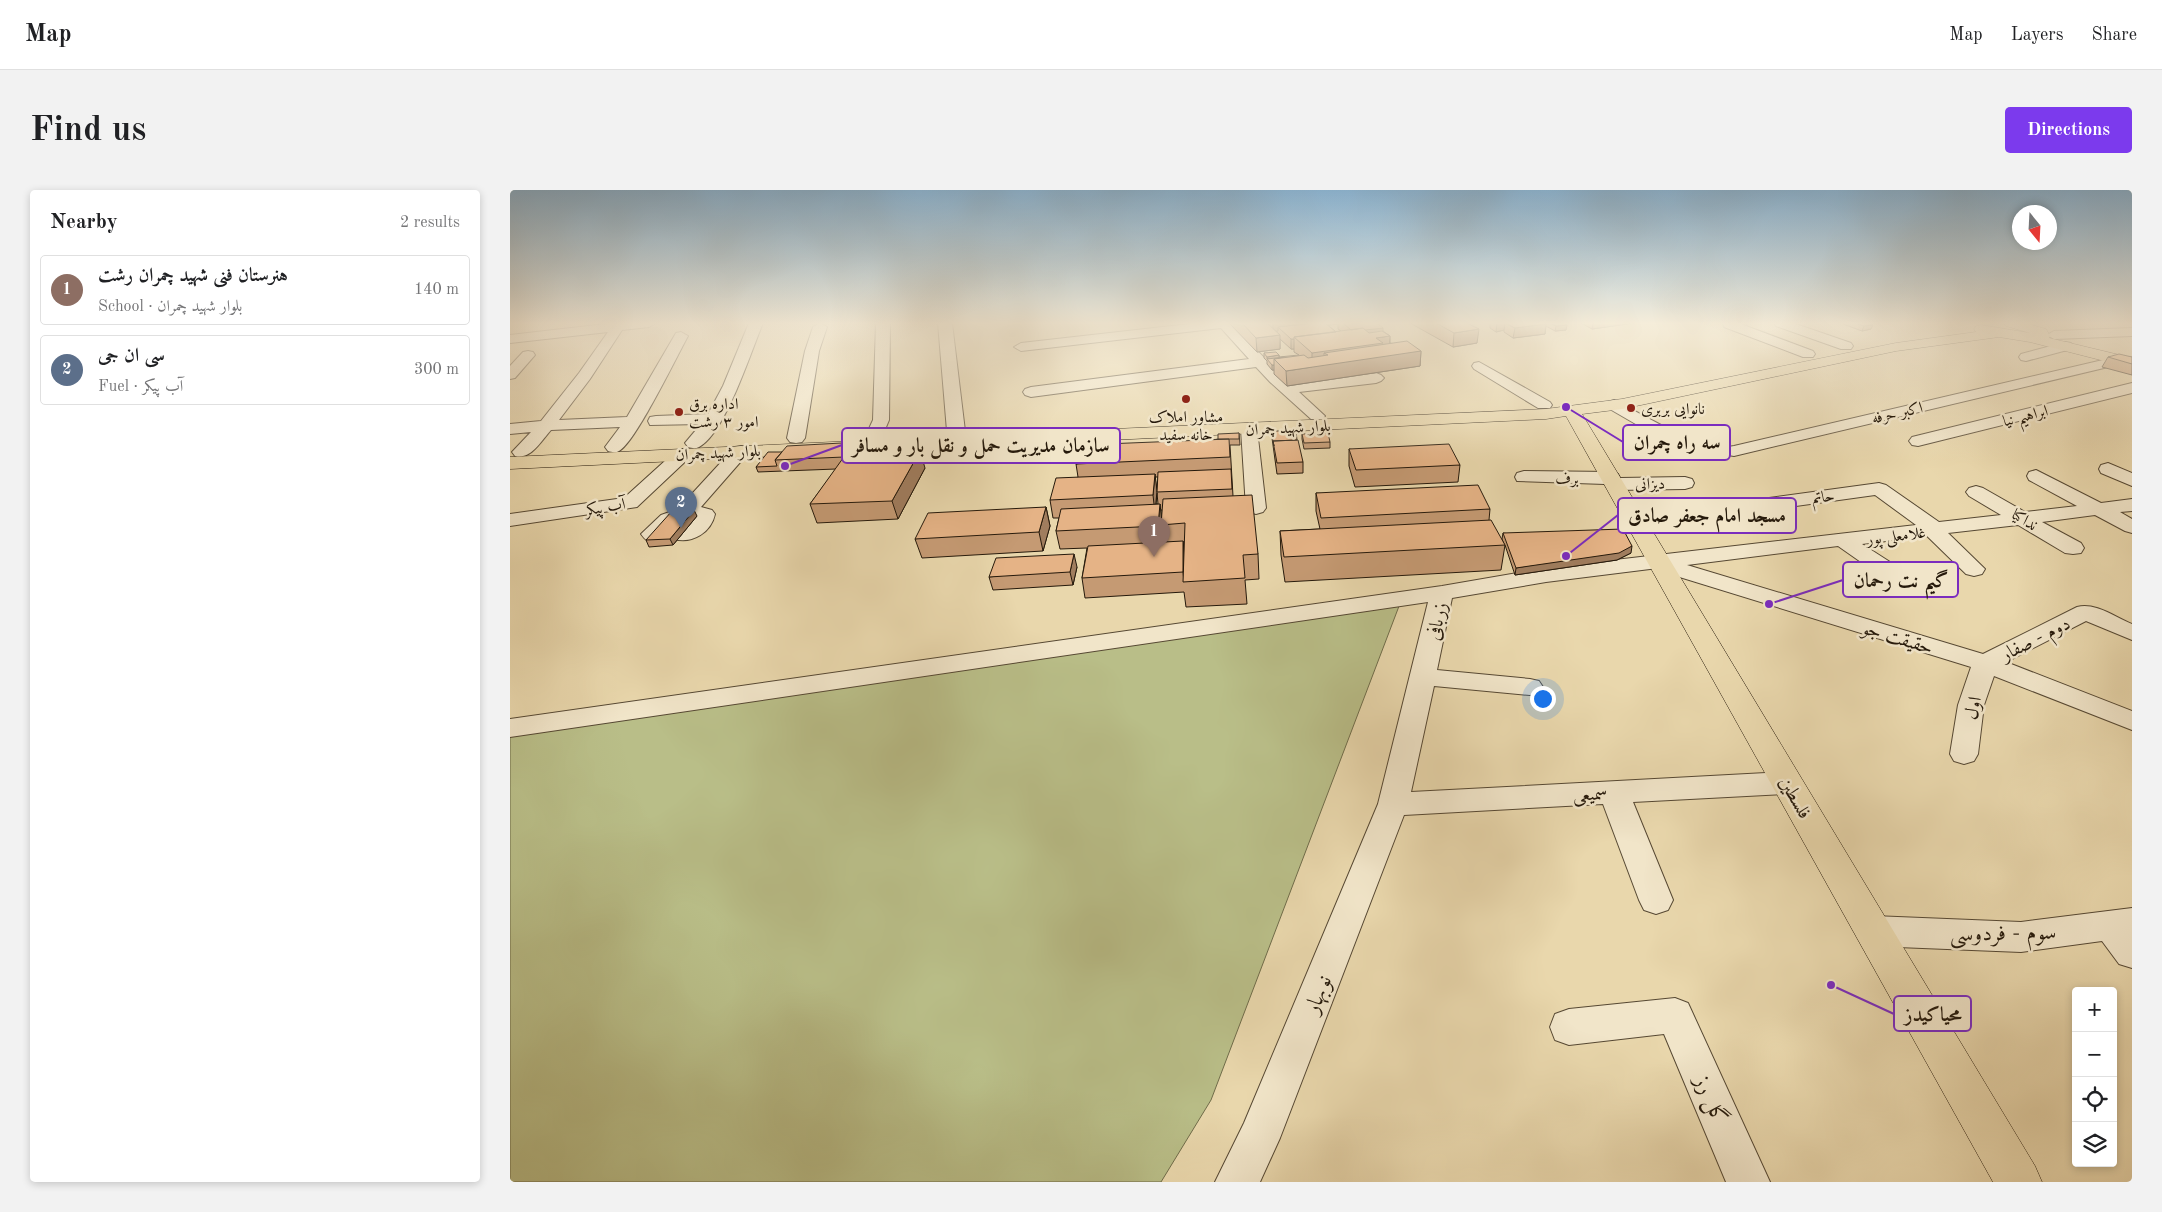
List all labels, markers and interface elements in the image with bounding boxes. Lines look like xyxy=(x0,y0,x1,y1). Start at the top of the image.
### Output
text: Map xyxy=(25,23,72,47)
text: Map xyxy=(1949,26,1983,44)
text: Layers xyxy=(2011,26,2063,44)
text: Share xyxy=(2091,26,2137,44)
button: Directions xyxy=(2005,107,2132,153)
text: Find us xyxy=(30,113,146,148)
north arrow xyxy=(2012,205,2057,250)
text: Nearby xyxy=(50,212,118,233)
text: 2 results xyxy=(400,215,460,231)
text: هنرستان فنی شهید چمران رشت xyxy=(98,267,288,286)
text: 1 xyxy=(62,282,72,298)
text: 140 m xyxy=(414,282,459,298)
text: School · بلوار شهید چمران xyxy=(98,299,242,315)
text: سی ان جی xyxy=(98,347,165,366)
text: 2 xyxy=(62,362,72,378)
text: 300 m xyxy=(414,362,459,378)
text: Fuel · آب پیکر xyxy=(98,379,183,395)
marker: مشاور املاک خانه سفید xyxy=(1180,393,1192,405)
place label: اداره برق امور ۳ رشت xyxy=(689,397,759,432)
street label: اکبر حرفه xyxy=(1870,399,1925,429)
marker: نانوایی بربری xyxy=(1625,402,1637,414)
place label: نانوایی بربری xyxy=(1641,402,1705,419)
street label: ابراهیم نیا xyxy=(2001,404,2051,437)
marker: اداره برق امور ۳ رشت xyxy=(673,406,685,418)
place label: مشاور املاک خانه سفید xyxy=(1149,409,1223,444)
street label: بلوار شهید چمران xyxy=(1245,419,1331,440)
callout: سه راه چمران xyxy=(1623,425,1730,460)
callout: سازمان مدیریت حمل و نقل بار و مسافر xyxy=(842,428,1120,463)
text: سه راه چمران xyxy=(1633,434,1721,455)
text: سازمان مدیریت حمل و نقل بار و مسافر xyxy=(850,436,1110,459)
street label: بلوار شهید چمران xyxy=(675,444,761,465)
street label: برف xyxy=(1555,472,1579,488)
street label: دیزانی xyxy=(1635,477,1665,493)
pin: 2 xyxy=(665,487,697,528)
street label: حاتم xyxy=(1811,488,1836,512)
street label: آب پیکر xyxy=(581,493,629,523)
callout: مسجد امام جعفر صادق xyxy=(1618,498,1796,533)
text: مسجد امام جعفر صادق xyxy=(1628,506,1786,533)
street label: نداکیا xyxy=(2008,507,2040,535)
pin: 1 xyxy=(1138,516,1170,557)
street label: غلامعلی پور xyxy=(1864,525,1927,551)
callout: گیم نت رحمان xyxy=(1843,562,1958,597)
text: گیم نت رحمان xyxy=(1853,569,1949,600)
street label: زربافی xyxy=(1424,601,1452,642)
street label: دوم - صفار xyxy=(1997,615,2076,671)
street label: حقیقت جو xyxy=(1858,619,1935,660)
your location xyxy=(1530,686,1556,712)
street label: اول xyxy=(1963,695,1986,722)
street label: فلسطین xyxy=(1774,774,1813,823)
street label: سمیعی xyxy=(1572,785,1608,808)
street label: سوم - فردوسی xyxy=(1949,922,2057,953)
street label: نوبهار xyxy=(1301,972,1338,1020)
map controls xyxy=(2072,987,2117,1167)
button: + xyxy=(2072,987,2117,1032)
callout: محیاکیدز xyxy=(1894,996,1971,1031)
text: محیاکیدز xyxy=(1902,1005,1962,1026)
button: − xyxy=(2072,1032,2117,1077)
street label: گل رز xyxy=(1686,1069,1734,1128)
button: locate xyxy=(2072,1077,2117,1122)
button: layers xyxy=(2072,1122,2117,1167)

